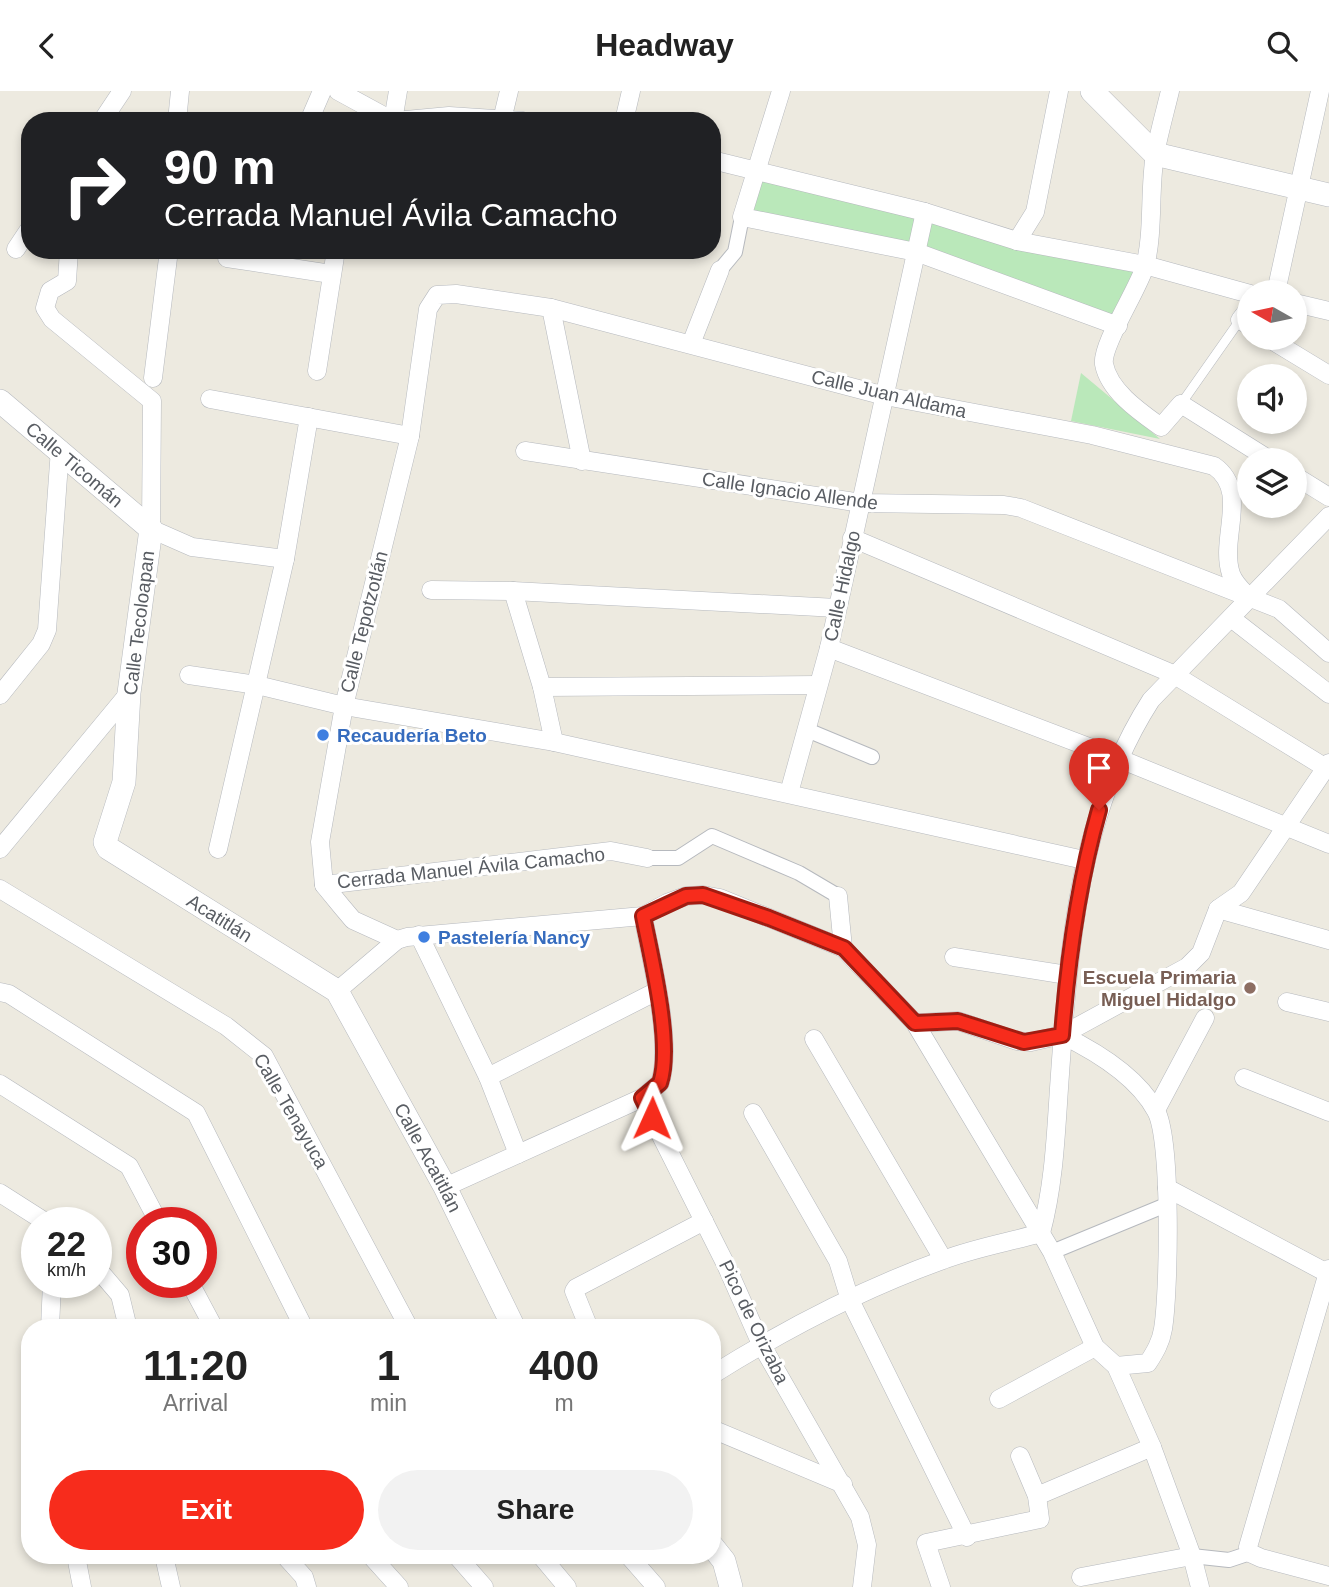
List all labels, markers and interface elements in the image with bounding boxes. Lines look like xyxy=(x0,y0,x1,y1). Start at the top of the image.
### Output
icon: back xyxy=(28,27,66,65)
text: Headway xyxy=(595,27,734,63)
icon: search xyxy=(1263,27,1301,65)
icon: right xyxy=(49,140,140,231)
text: 90 m xyxy=(164,140,276,194)
text: Cerrada Manuel Ávila Camacho xyxy=(164,197,618,233)
north arrow xyxy=(1237,280,1307,350)
map controls xyxy=(1237,280,1307,518)
button: sound xyxy=(1237,364,1307,434)
street label: Calle Juan Aldama xyxy=(809,366,969,422)
street label: Calle Ticomán xyxy=(22,417,128,511)
button: layers xyxy=(1237,448,1307,518)
street label: Calle Ignacio Allende xyxy=(701,468,879,514)
street label: Calle Hidalgo xyxy=(820,529,864,643)
street label: Calle Tepotzotlán xyxy=(336,549,392,695)
street label: Calle Tecoloapan xyxy=(120,550,158,696)
place label: Recaudería Beto xyxy=(337,725,487,746)
marker: Recaudería Beto xyxy=(315,727,331,743)
pin xyxy=(1069,738,1129,810)
icon: arrive xyxy=(1080,749,1118,787)
street label: Cerrada Manuel Ávila Camacho xyxy=(336,843,606,893)
street label: Acatitlán xyxy=(183,890,256,946)
place label: Pastelería Nancy xyxy=(438,927,591,948)
marker: Pastelería Nancy xyxy=(416,929,432,945)
place label: Escuela Primaria Miguel Hidalgo xyxy=(1083,967,1236,1010)
marker: Escuela Primaria Miguel Hidalgo xyxy=(1242,980,1258,996)
street label: Calle Tenayuca xyxy=(250,1050,333,1173)
position arrow xyxy=(615,1081,689,1155)
street label: Calle Acatitlán xyxy=(390,1099,466,1215)
speed limit sign: 30 xyxy=(126,1207,217,1298)
text: 22 xyxy=(47,1224,86,1263)
street label: Pico de Orizaba xyxy=(715,1257,793,1388)
text: km/h xyxy=(47,1260,86,1280)
text: 11:20 xyxy=(143,1342,248,1389)
text: 1 xyxy=(377,1342,400,1389)
text: 400 xyxy=(529,1342,599,1389)
text: Arrival xyxy=(163,1390,228,1416)
text: min xyxy=(370,1390,407,1416)
text: m xyxy=(554,1390,574,1416)
button: Exit xyxy=(49,1470,364,1550)
button: Share xyxy=(378,1470,693,1550)

